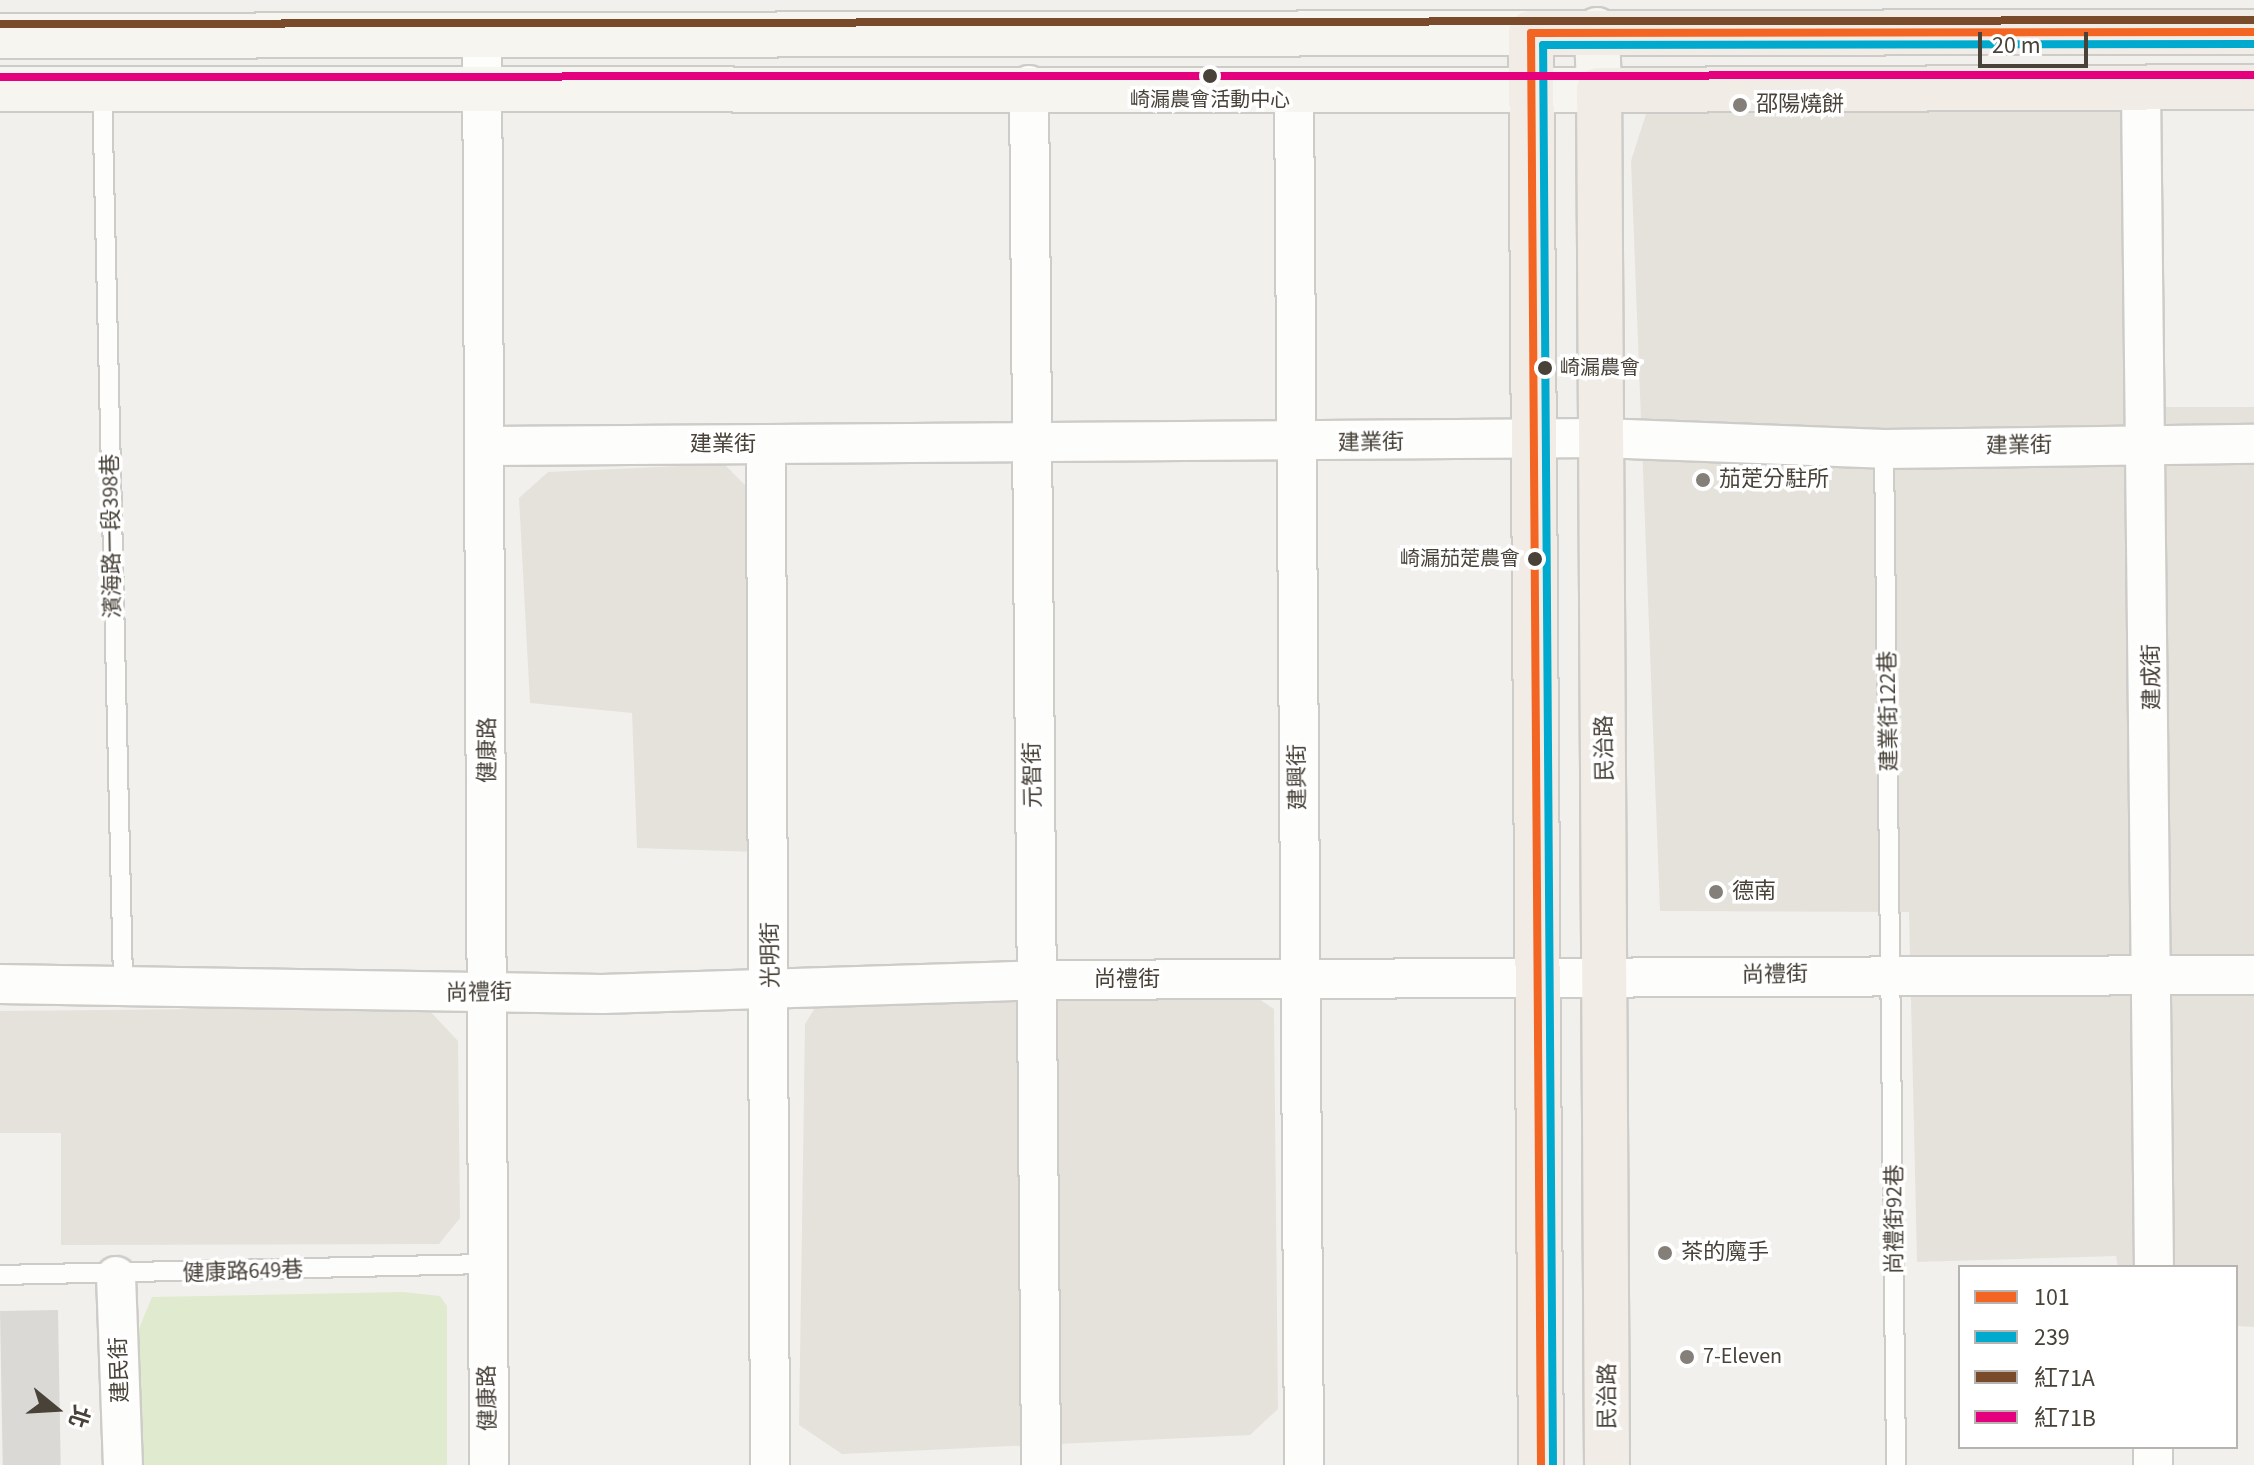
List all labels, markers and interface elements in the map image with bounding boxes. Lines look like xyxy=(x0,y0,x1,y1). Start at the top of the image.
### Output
scale bar xyxy=(1982,16,2092,66)
text: 20 m xyxy=(1992,28,2041,63)
marker: 崎漏農會活動中心 xyxy=(1202,68,1218,84)
place label: 崎漏農會活動中心 xyxy=(1130,88,1290,112)
place label: 邵陽燒餅 xyxy=(1756,92,1844,118)
marker: 邵陽燒餅 xyxy=(1731,96,1749,114)
place label: 崎漏農會 xyxy=(1560,356,1640,380)
marker: 崎漏農會 xyxy=(1537,360,1553,376)
street label: 建業街 xyxy=(1338,429,1404,457)
street label: 建業街 xyxy=(690,432,756,458)
street label: 建業街 xyxy=(1986,432,2052,460)
street label: 濱海路一段398巷 xyxy=(97,453,127,619)
place label: 茄萣分駐所 xyxy=(1719,467,1829,493)
marker: 茄萣分駐所 xyxy=(1694,471,1712,489)
place label: 崎漏茄萣農會 xyxy=(1400,547,1520,571)
marker: 崎漏茄萣農會 xyxy=(1527,551,1543,567)
street label: 建成街 xyxy=(2138,644,2166,710)
street label: 建業街122巷 xyxy=(1875,650,1903,772)
street label: 民治路 xyxy=(1591,715,1619,781)
street label: 健康路 xyxy=(475,717,501,783)
street label: 元智街 xyxy=(1019,742,1047,808)
street label: 建興街 xyxy=(1284,744,1312,810)
place label: 德南 xyxy=(1732,879,1776,905)
marker: 德南 xyxy=(1707,883,1725,901)
street label: 光明街 xyxy=(757,922,785,988)
street label: 尚禮街 xyxy=(1742,961,1808,989)
street label: 尚禮街 xyxy=(1094,967,1160,993)
street label: 尚禮街 xyxy=(446,979,512,1007)
street label: 尚禮街92巷 xyxy=(1882,1164,1908,1274)
place label: 茶的魔手 xyxy=(1681,1240,1769,1266)
marker: 茶的魔手 xyxy=(1656,1244,1674,1262)
street label: 健康路649巷 xyxy=(182,1257,304,1287)
legend xyxy=(1958,1265,2238,1449)
text: 101 xyxy=(2034,1280,2070,1315)
text: 239 xyxy=(2034,1320,2070,1355)
street label: 建民街 xyxy=(106,1337,134,1403)
place label: 7-Eleven xyxy=(1703,1344,1782,1370)
marker: 7-Eleven xyxy=(1678,1348,1696,1366)
text: 紅71A xyxy=(2034,1361,2095,1396)
street label: 民治路 xyxy=(1595,1363,1621,1429)
street label: 健康路 xyxy=(474,1365,502,1431)
north arrow xyxy=(16,1369,96,1449)
text: 北 xyxy=(60,1401,97,1432)
text: 紅71B xyxy=(2034,1401,2096,1436)

